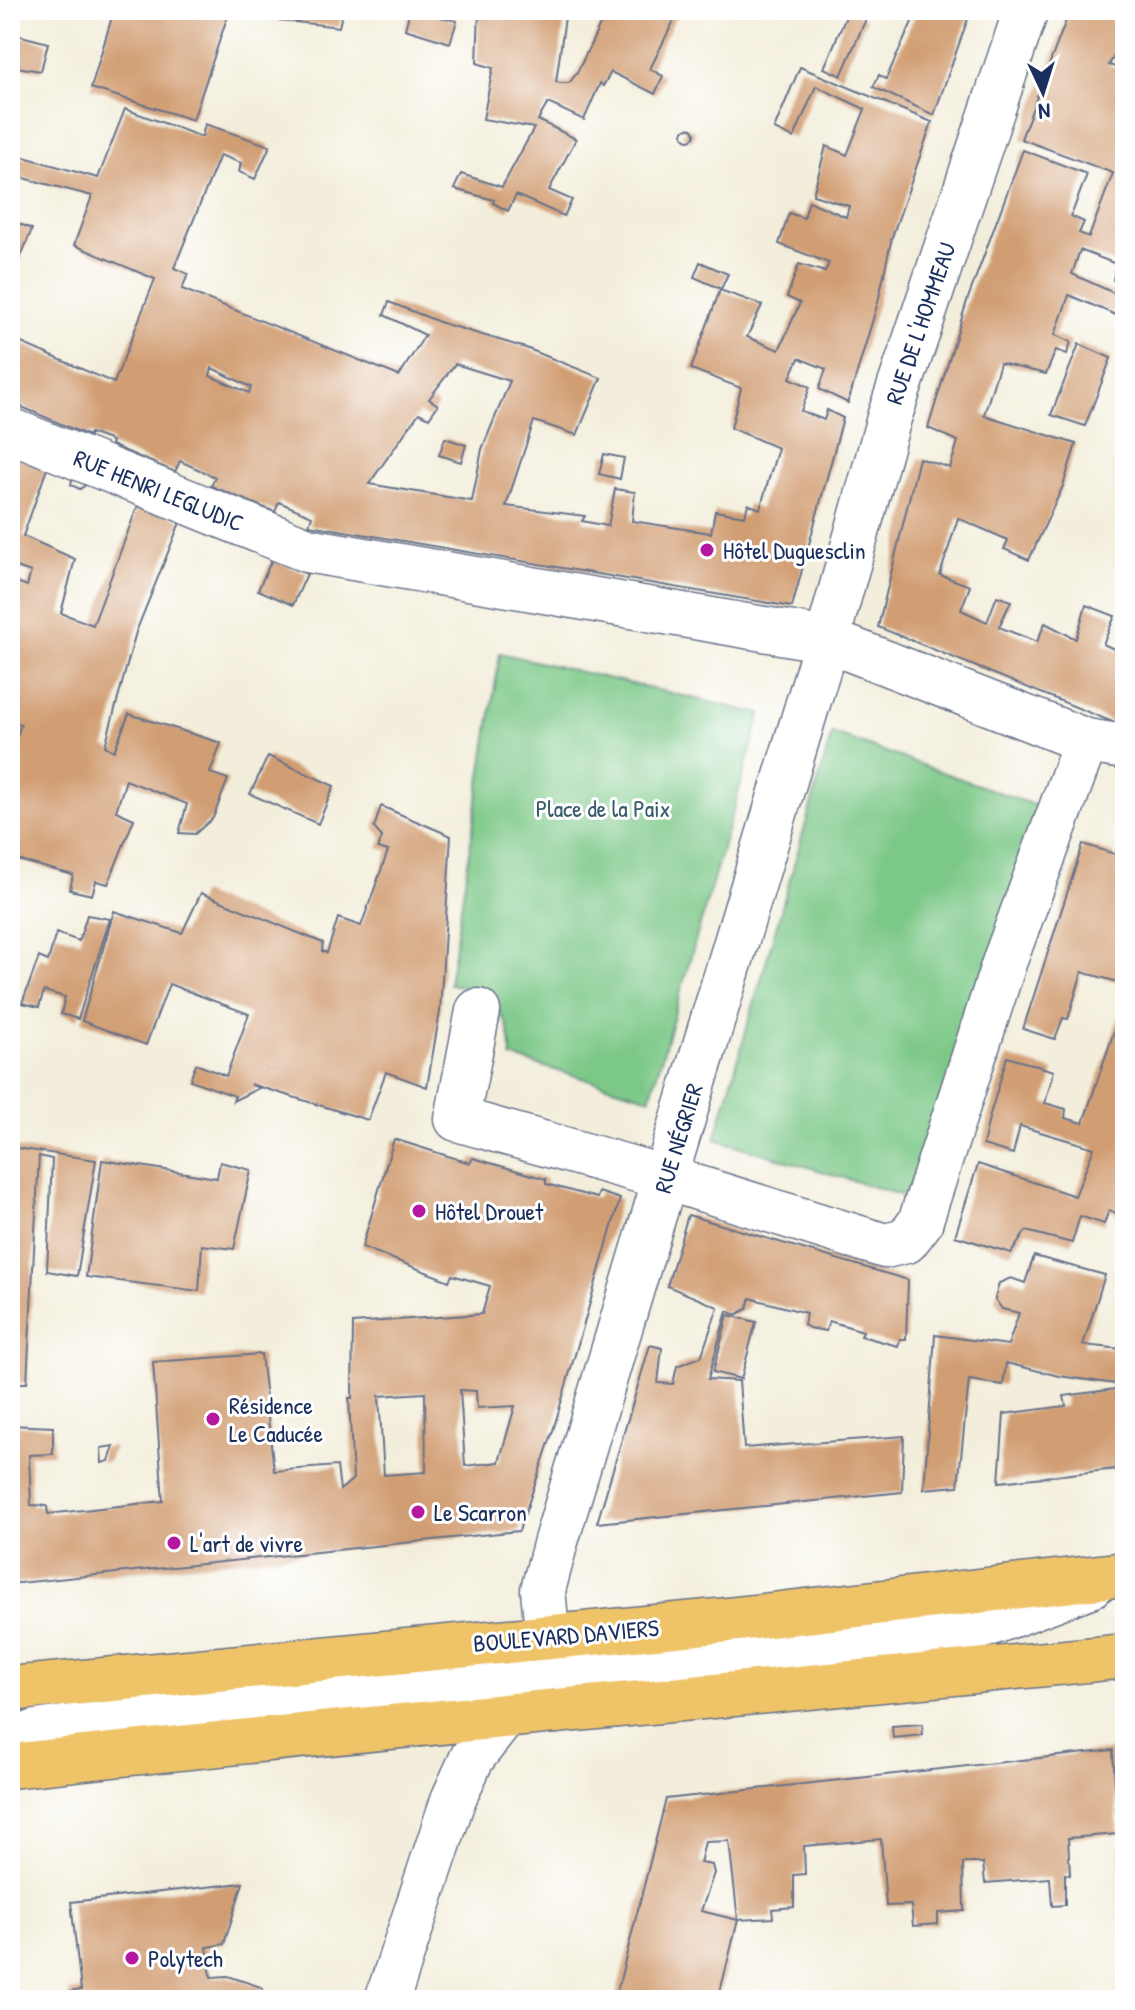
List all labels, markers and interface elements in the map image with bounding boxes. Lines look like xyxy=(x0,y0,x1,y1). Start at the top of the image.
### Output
north arrow xyxy=(1003,52,1083,132)
text: N xyxy=(1037,97,1051,127)
street label: RUE DE L'HOMMEAU xyxy=(877,238,963,408)
street label: RUE HENRI LEGLUDIC xyxy=(69,441,249,539)
place label: Hôtel Duguesclin xyxy=(723,534,866,566)
marker: Hôtel Duguesclin xyxy=(698,541,716,559)
park label: Place de la Paix xyxy=(536,792,670,824)
street label: RUE NÉGRIER xyxy=(646,1079,710,1197)
place label: Hôtel Drouet xyxy=(435,1195,544,1227)
marker: Hôtel Drouet xyxy=(410,1202,428,1220)
place label: Résidence Le Caducée xyxy=(229,1389,323,1449)
marker: Résidence Le Caducée xyxy=(204,1410,222,1428)
place label: Le Scarron xyxy=(434,1496,527,1528)
marker: Le Scarron xyxy=(409,1503,427,1521)
place label: L'art de vivre xyxy=(190,1527,304,1559)
marker: L'art de vivre xyxy=(165,1534,183,1552)
street label: BOULEVARD DAVIERS xyxy=(472,1611,660,1659)
place label: Polytech xyxy=(148,1942,223,1974)
marker: Polytech xyxy=(123,1949,141,1967)

